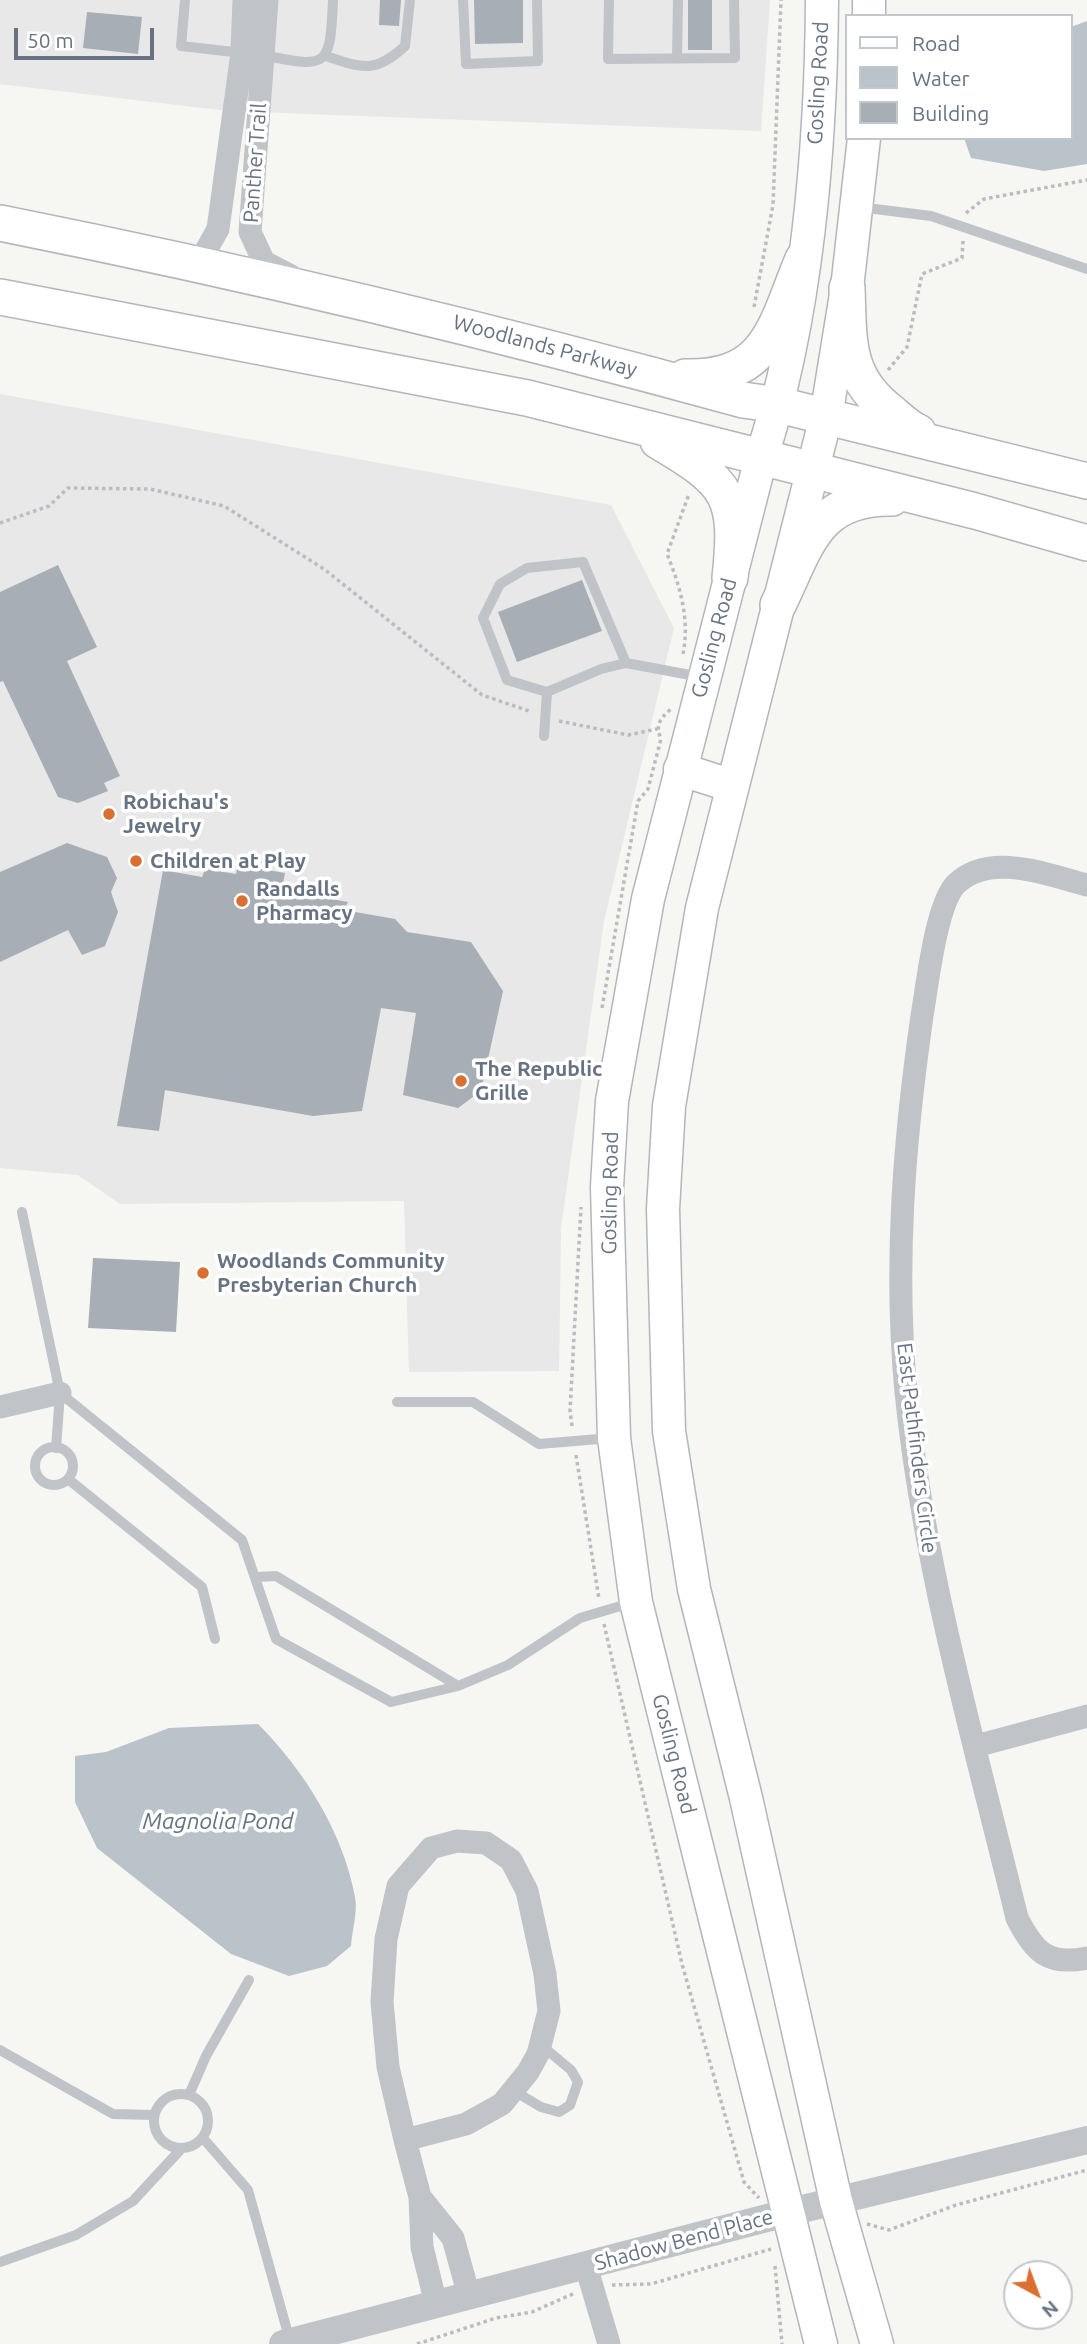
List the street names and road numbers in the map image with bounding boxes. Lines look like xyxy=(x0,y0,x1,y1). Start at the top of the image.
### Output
street label: Gosling Road xyxy=(802,21,834,145)
street label: Panther Trail xyxy=(238,102,272,224)
street label: Woodlands Parkway xyxy=(450,309,640,383)
street label: Gosling Road xyxy=(686,575,742,701)
street label: Gosling Road xyxy=(596,1131,624,1255)
street label: East Pathfinders Circle xyxy=(892,1341,942,1555)
street label: Gosling Road xyxy=(647,1691,701,1817)
street label: Shadow Bend Place xyxy=(592,2204,776,2276)

